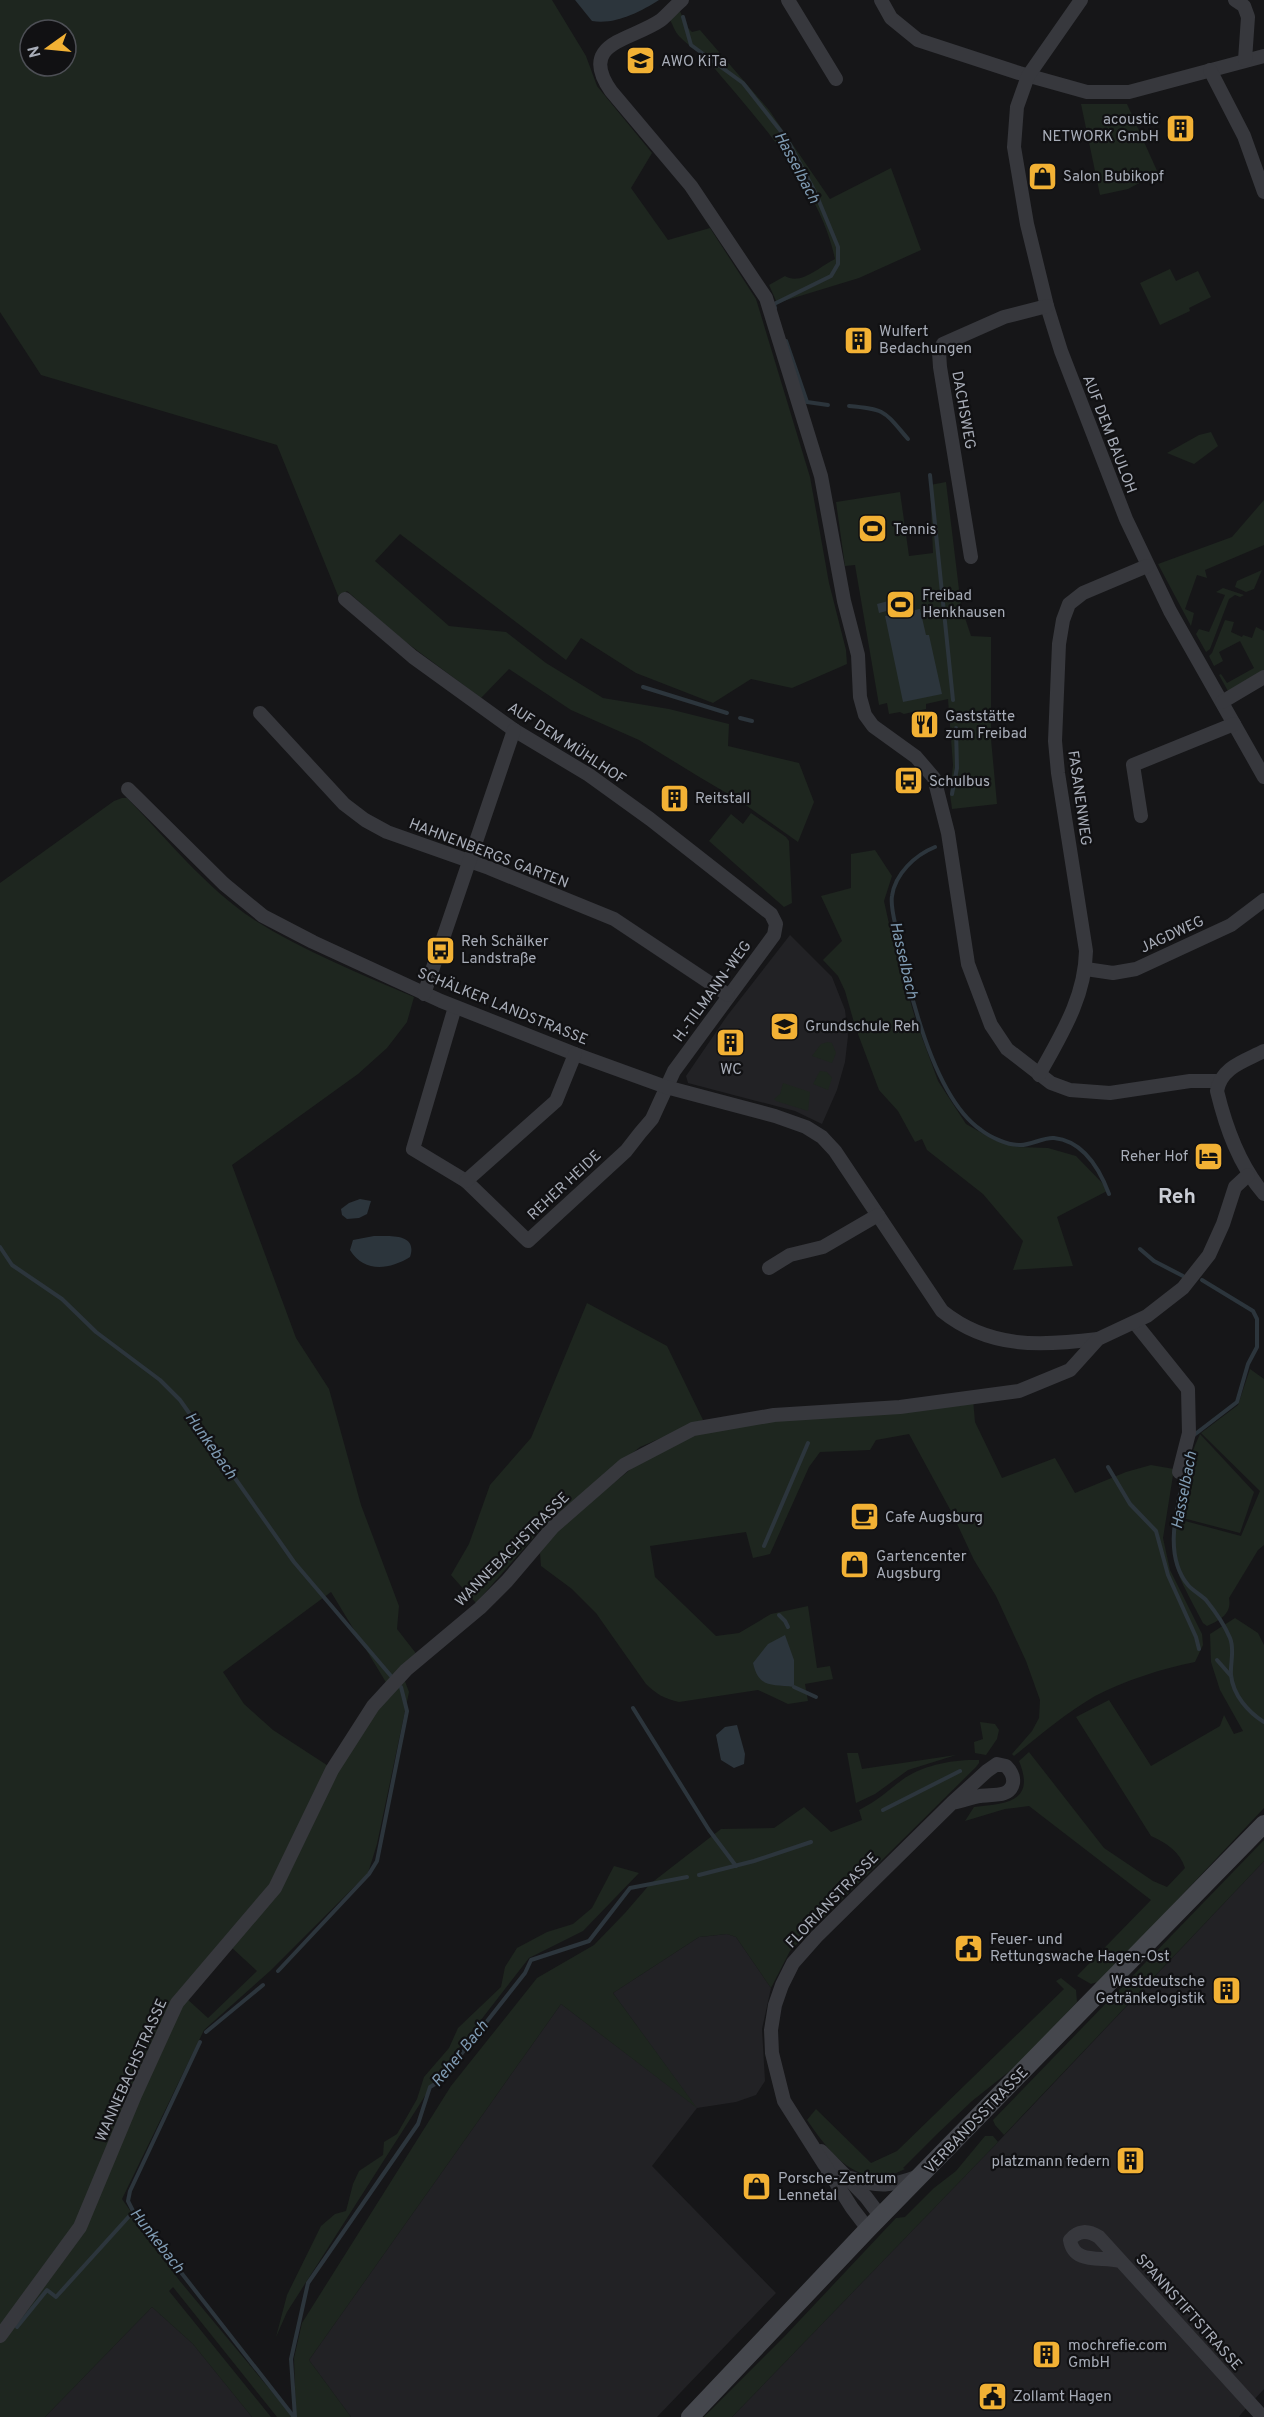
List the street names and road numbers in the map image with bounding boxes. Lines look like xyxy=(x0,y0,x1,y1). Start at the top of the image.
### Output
street label: DACHSWEG xyxy=(946,370,979,451)
street label: AUF DEM BAULOH xyxy=(1077,373,1140,497)
street label: AUF DEM MÜHLHOF xyxy=(503,698,630,790)
street label: FASANENWEG xyxy=(1062,749,1095,847)
street label: HAHNENBERGS GARTEN xyxy=(406,815,571,894)
street label: JAGDWEG xyxy=(1138,912,1208,958)
street label: H.-TILMANN-WEG xyxy=(670,937,756,1046)
street label: SCHÄLKER LANDSTRASSE xyxy=(414,963,591,1050)
street label: REHER HEIDE xyxy=(524,1147,606,1225)
street label: WANNEBACHSTRASSE xyxy=(452,1489,574,1611)
street label: FLORIANSTRASSE xyxy=(782,1849,884,1953)
street label: WANNEBACHSTRASSE xyxy=(92,1996,172,2145)
street label: VERBANDSSTRASSE xyxy=(921,2064,1033,2178)
street label: SPANNSTIFTSTRASSE xyxy=(1130,2251,1245,2375)

